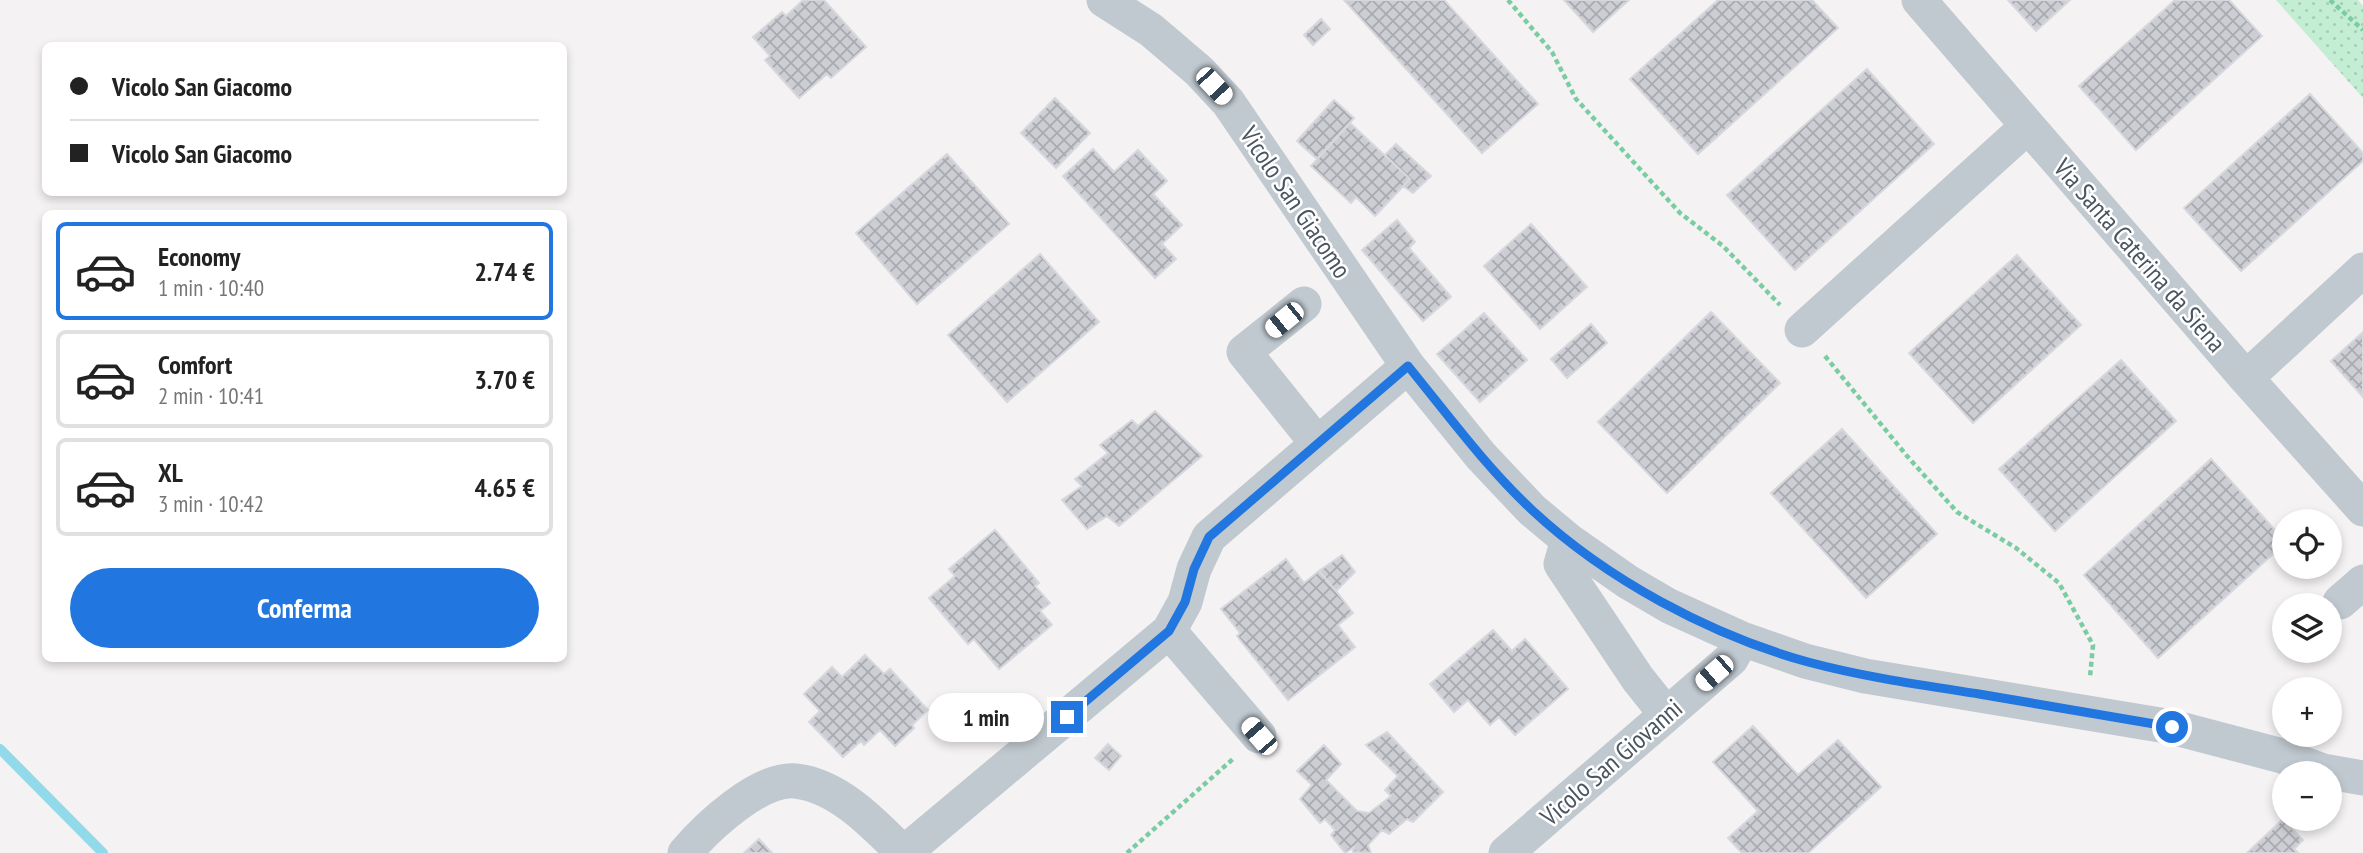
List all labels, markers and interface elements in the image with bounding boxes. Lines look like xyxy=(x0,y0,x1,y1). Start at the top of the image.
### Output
car xyxy=(1192,63,1237,109)
text: Vicolo San Giacomo xyxy=(112,70,292,103)
street label: Vicolo San Giacomo xyxy=(1233,119,1359,284)
text: Vicolo San Giacomo xyxy=(112,137,292,170)
street label: Via Santa Caterina da Siena xyxy=(2046,151,2233,359)
icon: car xyxy=(74,240,137,303)
text: Economy xyxy=(158,240,240,273)
text: 2.74 € xyxy=(474,255,535,288)
text: 1 min · 10:40 xyxy=(158,273,264,302)
car xyxy=(1262,299,1307,341)
icon: car xyxy=(74,348,137,411)
text: Comfort xyxy=(158,348,232,381)
text: 3.70 € xyxy=(474,363,535,396)
text: 2 min · 10:41 xyxy=(158,381,264,410)
icon: car xyxy=(74,456,137,519)
text: XL xyxy=(158,456,183,489)
text: 4.65 € xyxy=(474,471,535,504)
text: 3 min · 10:42 xyxy=(158,489,264,518)
map controls xyxy=(2272,509,2342,831)
button: locate xyxy=(2272,509,2342,579)
button: Conferma xyxy=(70,568,539,648)
button: layers xyxy=(2272,593,2342,663)
car xyxy=(1692,651,1737,695)
button: + xyxy=(2272,677,2342,747)
street label: Vicolo San Giovanni xyxy=(1532,691,1689,833)
callout: 1 min xyxy=(927,692,1042,742)
route end xyxy=(1051,701,1083,733)
text: 1 min xyxy=(963,703,1009,732)
route start xyxy=(2156,711,2188,743)
car xyxy=(1238,713,1281,759)
button: − xyxy=(2272,761,2342,831)

